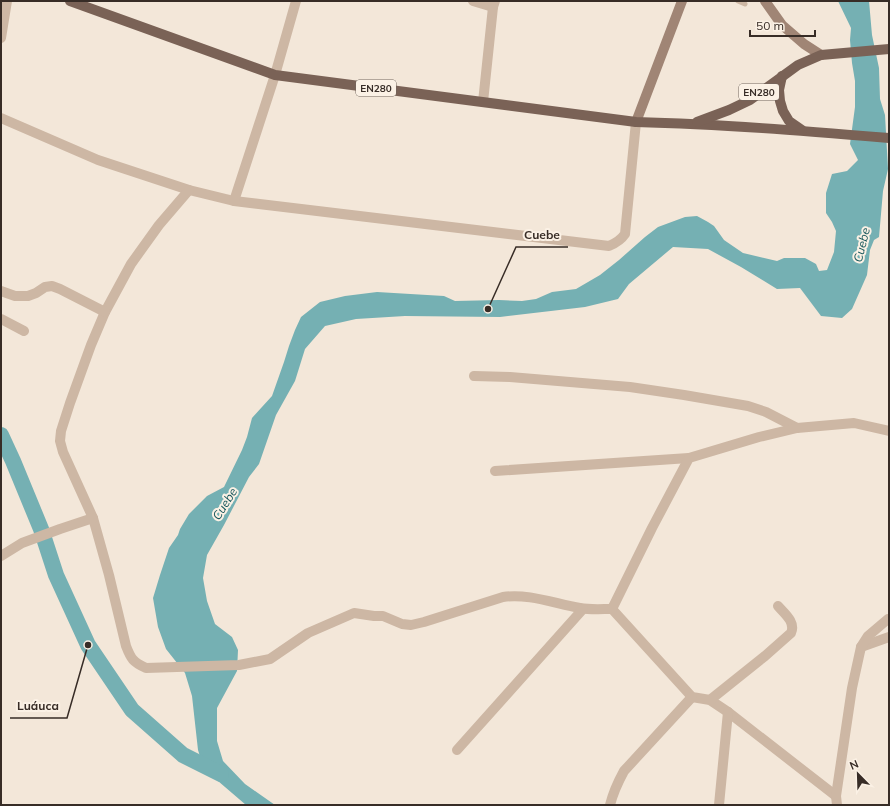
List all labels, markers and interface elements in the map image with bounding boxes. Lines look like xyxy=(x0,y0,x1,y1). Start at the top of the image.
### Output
scale bar xyxy=(750,12,815,38)
text: 50 m xyxy=(756,18,784,33)
road number: EN280 xyxy=(356,80,396,96)
road number: EN280 xyxy=(739,84,779,100)
callout: Cuebe xyxy=(516,223,568,247)
water label: Cuebe xyxy=(850,226,873,264)
text: Cuebe xyxy=(524,227,560,242)
water label: Cuebe xyxy=(209,484,241,523)
callout: Luáuca xyxy=(10,694,67,718)
text: Luáuca xyxy=(17,698,59,713)
north arrow xyxy=(838,754,878,794)
text: N xyxy=(848,757,861,773)

